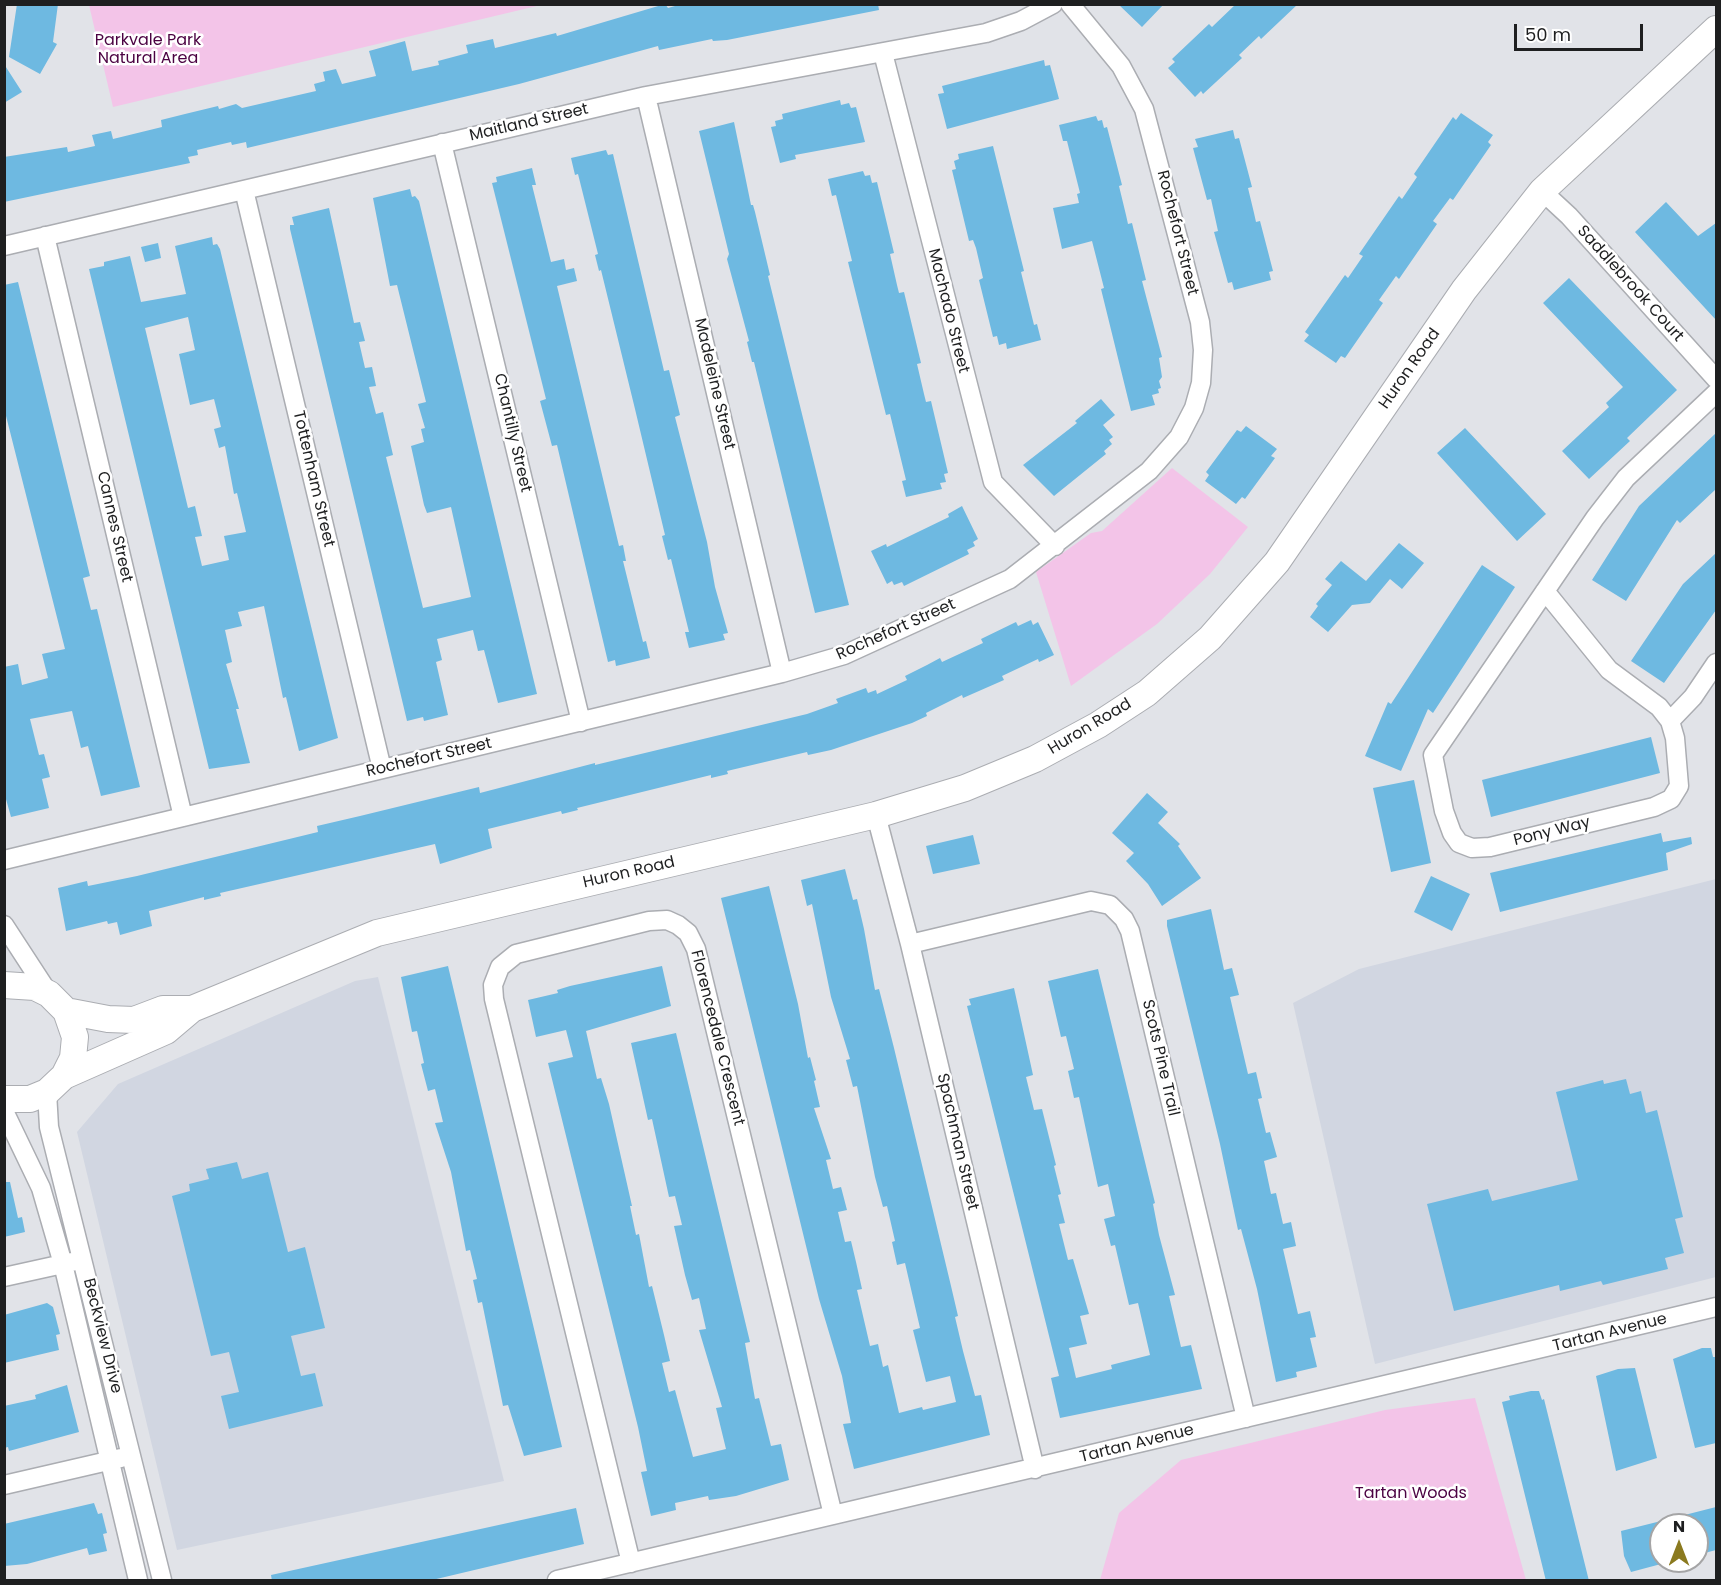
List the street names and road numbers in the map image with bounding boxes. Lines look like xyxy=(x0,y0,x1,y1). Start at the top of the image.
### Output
street label: Maitland Street xyxy=(468,100,590,146)
street label: Rochefort Street xyxy=(1152,168,1202,298)
street label: Saddlebrook Court xyxy=(1573,222,1687,346)
street label: Machado Street xyxy=(923,247,973,375)
street label: Madeleine Street xyxy=(690,316,738,452)
street label: Huron Road xyxy=(1375,325,1445,413)
street label: Chantilly Street xyxy=(489,372,535,494)
street label: Tottenham Street xyxy=(288,409,338,549)
street label: Cannes Street xyxy=(92,470,136,584)
street label: Rochefort Street xyxy=(834,595,958,665)
street label: Huron Road xyxy=(1045,695,1135,759)
street label: Rochefort Street xyxy=(364,734,494,782)
street label: Pony Way xyxy=(1512,813,1592,851)
street label: Huron Road xyxy=(581,853,677,893)
street label: Florencedale Crescent xyxy=(686,948,748,1128)
street label: Scots Pine Trail xyxy=(1137,998,1183,1118)
street label: Spachman Street xyxy=(932,1072,982,1212)
street label: Beckview Drive xyxy=(78,1276,126,1396)
street label: Tartan Avenue xyxy=(1551,1310,1669,1356)
street label: Tartan Avenue xyxy=(1078,1421,1196,1467)

